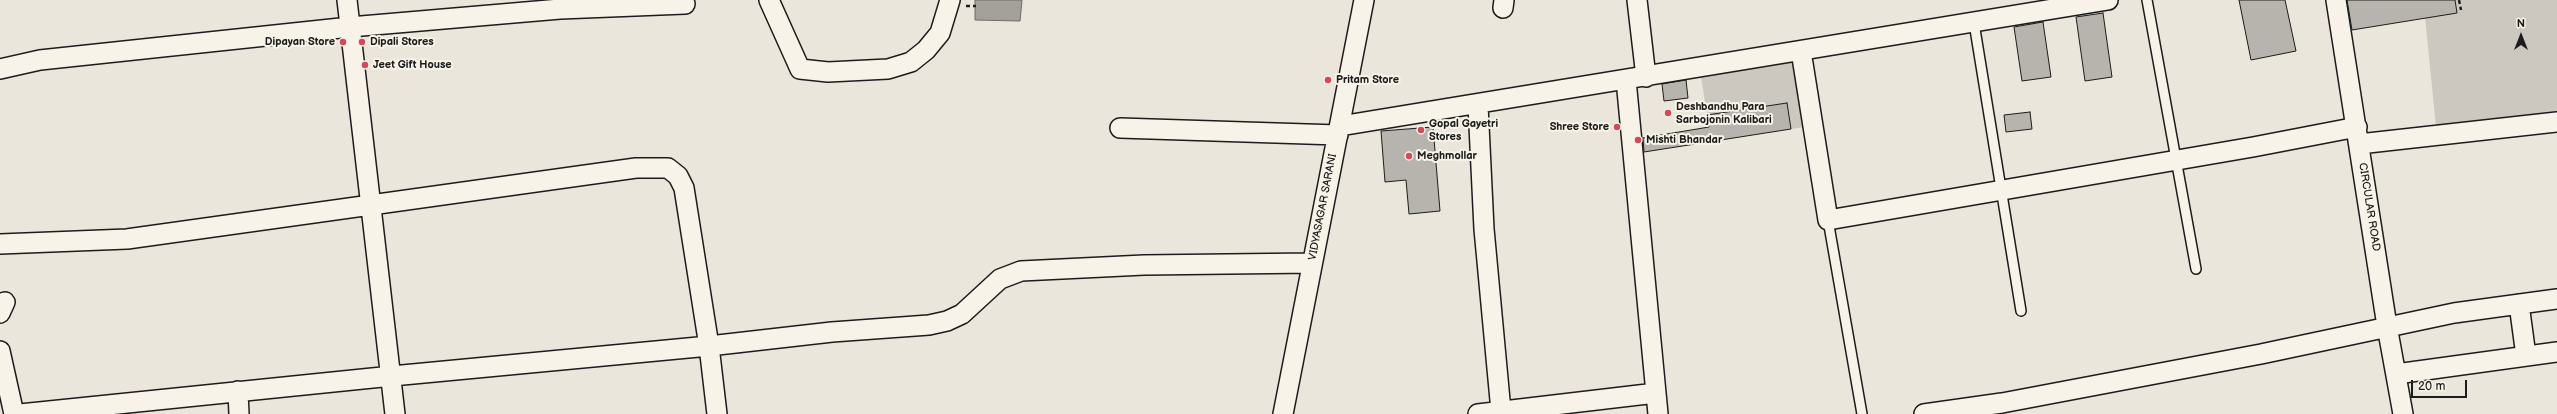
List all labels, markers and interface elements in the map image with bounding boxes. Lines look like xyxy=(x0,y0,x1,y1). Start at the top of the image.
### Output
north arrow xyxy=(2501,16,2541,56)
text: N xyxy=(2517,17,2525,30)
place label: Dipayan Store xyxy=(265,35,335,49)
place label: Dipali Stores xyxy=(370,35,434,49)
marker: Dipayan Store xyxy=(338,37,348,47)
marker: Dipali Stores xyxy=(357,37,367,47)
place label: Jeet Gift House xyxy=(373,58,452,72)
marker: Jeet Gift House xyxy=(360,60,370,70)
place label: Pritam Store xyxy=(1336,73,1399,87)
marker: Pritam Store xyxy=(1323,75,1333,85)
place label: Deshbandhu Para Sarbojonin Kalibari xyxy=(1676,100,1772,126)
marker: Deshbandhu Para Sarbojonin Kalibari xyxy=(1663,108,1673,118)
place label: Gopal Gayetri Stores xyxy=(1429,117,1498,143)
place label: Shree Store xyxy=(1550,120,1609,134)
marker: Shree Store xyxy=(1612,122,1622,132)
marker: Gopal Gayetri Stores xyxy=(1416,125,1426,135)
place label: Mishti Bhandar xyxy=(1646,133,1722,147)
marker: Mishti Bhandar xyxy=(1633,135,1643,145)
place label: Meghmollar xyxy=(1417,149,1477,163)
marker: Meghmollar xyxy=(1404,151,1414,161)
street label: VIDYASAGAR SARANI xyxy=(1306,153,1340,261)
street label: CIRCULAR ROAD xyxy=(2355,162,2383,252)
scale bar xyxy=(2413,372,2469,398)
text: 20 m xyxy=(2418,379,2445,394)

